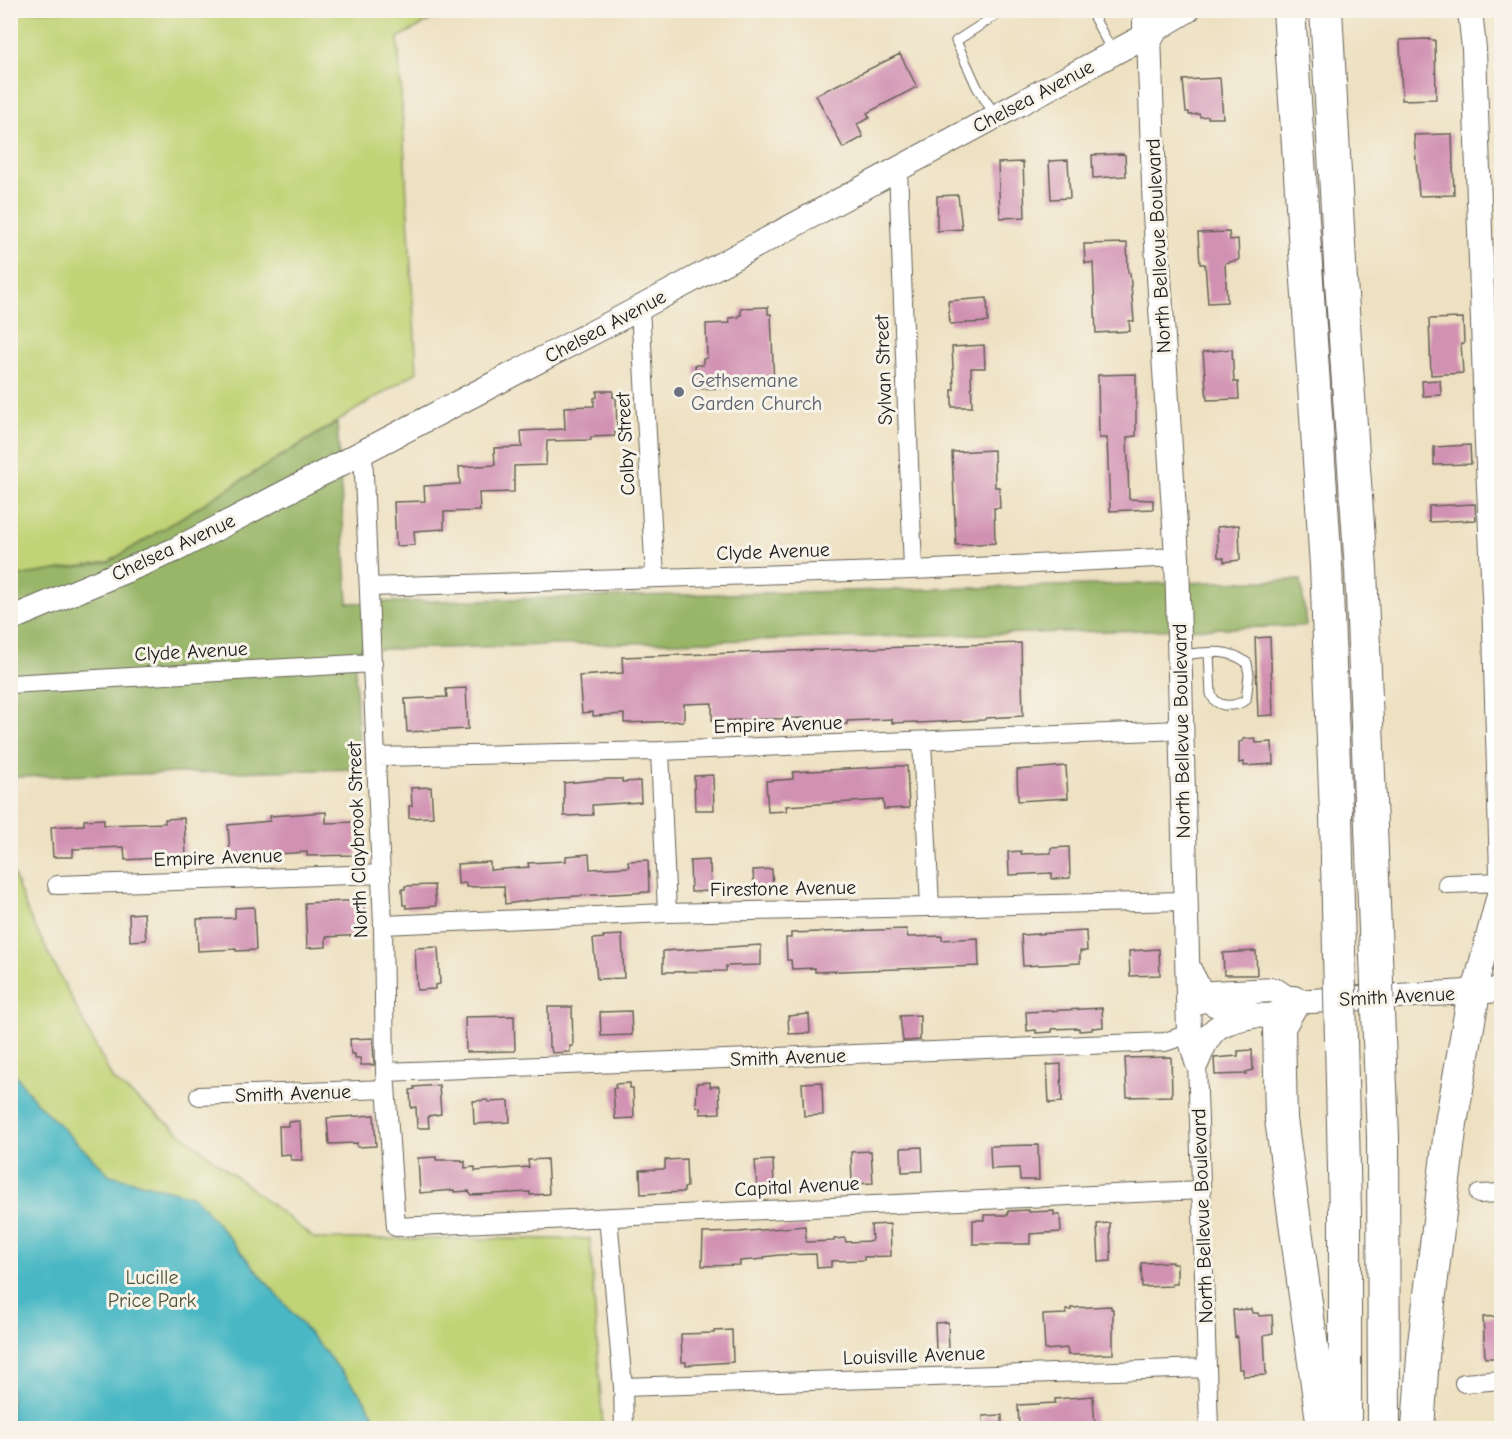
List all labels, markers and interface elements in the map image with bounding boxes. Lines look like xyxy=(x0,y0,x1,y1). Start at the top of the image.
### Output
street label: Chelsea Avenue xyxy=(969,55,1098,138)
street label: North Bellevue Boulevard xyxy=(1141,138,1176,354)
street label: Chelsea Avenue xyxy=(541,285,670,368)
street label: Sylvan Street xyxy=(870,313,897,426)
place label: Gethsemane Garden Church xyxy=(691,369,822,415)
marker: Gethsemane Garden Church xyxy=(672,385,686,399)
street label: Colby Street xyxy=(611,390,640,496)
street label: Chelsea Avenue xyxy=(108,509,239,586)
street label: Clyde Avenue xyxy=(716,538,830,565)
street label: North Bellevue Boulevard xyxy=(1168,623,1195,839)
street label: Clyde Avenue xyxy=(134,637,248,666)
street label: Empire Avenue xyxy=(713,711,843,738)
street label: North Claybrook Street xyxy=(343,740,372,939)
street label: Empire Avenue xyxy=(153,844,283,871)
street label: Firestone Avenue xyxy=(710,876,856,901)
street label: Smith Avenue xyxy=(1338,982,1456,1011)
street label: Smith Avenue xyxy=(730,1044,846,1071)
street label: Smith Avenue xyxy=(235,1080,351,1107)
street label: North Bellevue Boulevard xyxy=(1187,1108,1218,1324)
street label: Capital Avenue xyxy=(734,1172,860,1201)
park label: Lucille Price Park xyxy=(108,1266,196,1312)
street label: Louisville Avenue xyxy=(842,1342,986,1369)

